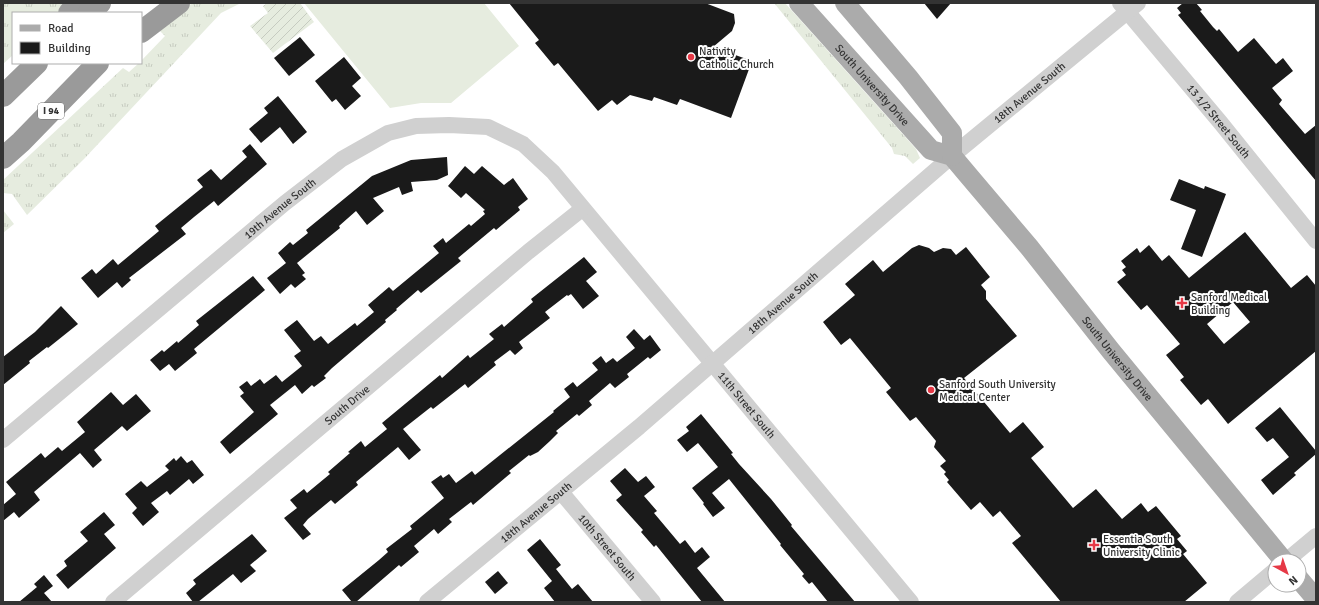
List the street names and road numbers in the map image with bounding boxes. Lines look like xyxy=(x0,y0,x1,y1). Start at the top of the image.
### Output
street label: South University Drive xyxy=(833,42,912,128)
street label: 18th Avenue South xyxy=(991,59,1068,126)
street label: 13 1/2 Street South xyxy=(1184,81,1253,161)
road number: I 94 xyxy=(38,103,64,119)
street label: 19th Avenue South xyxy=(241,175,318,241)
street label: 18th Avenue South xyxy=(745,269,821,337)
street label: South University Drive xyxy=(1080,314,1156,403)
street label: 11th Street South xyxy=(715,369,778,441)
street label: South Drive xyxy=(322,382,372,427)
street label: 18th Avenue South xyxy=(497,479,574,546)
street label: 10th Street South xyxy=(576,511,639,583)

